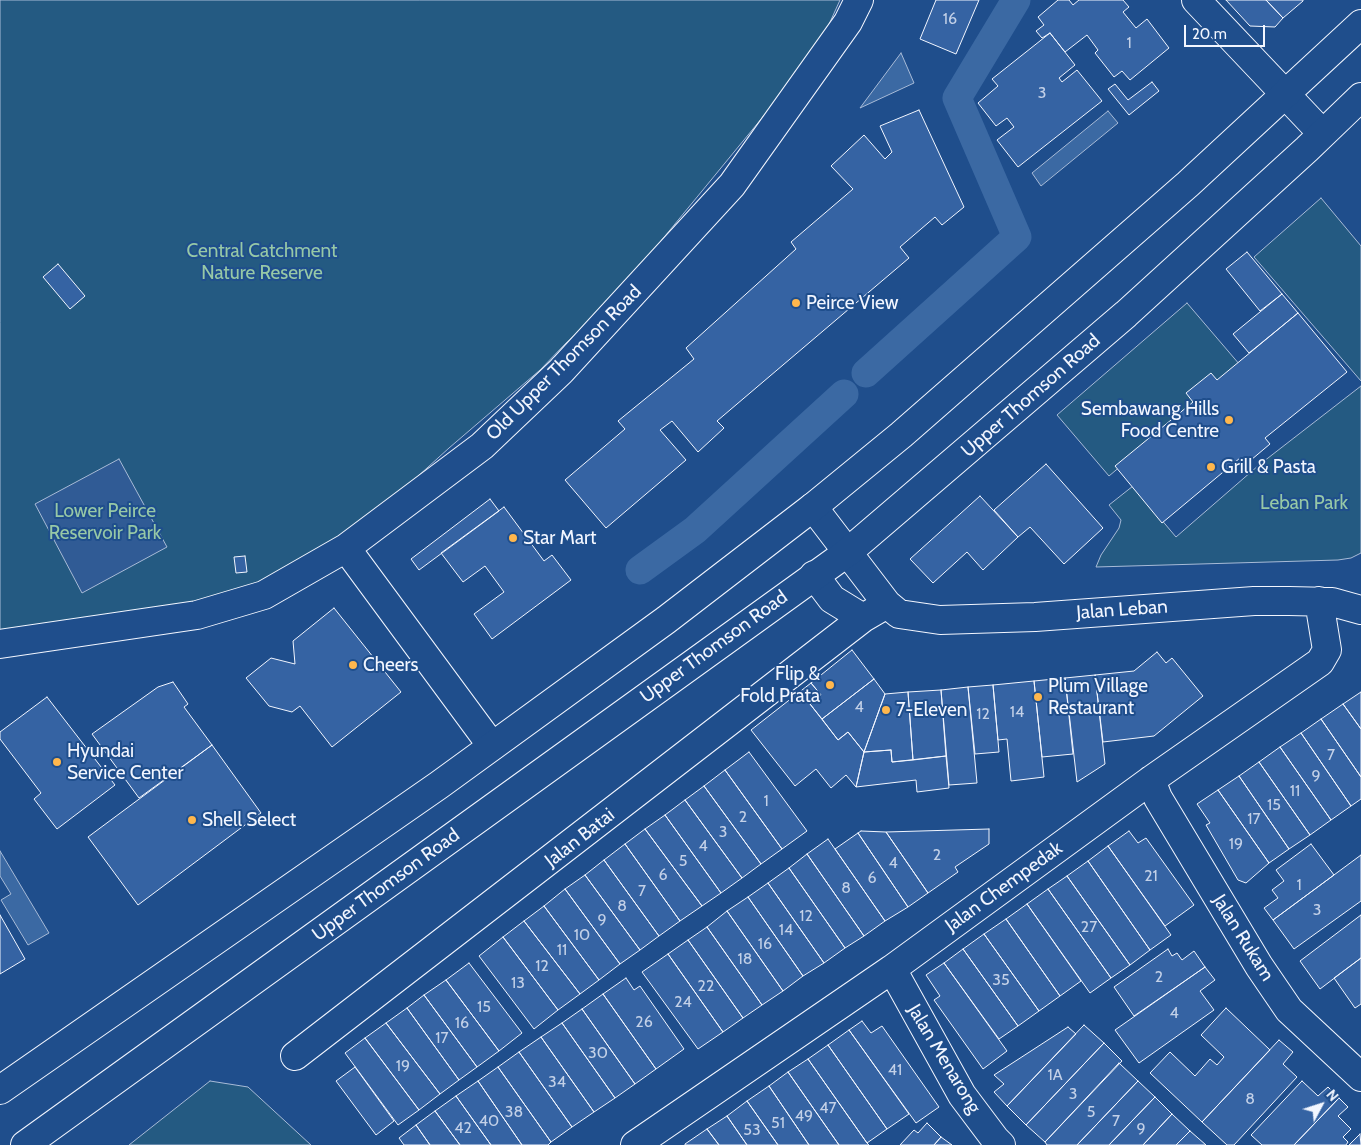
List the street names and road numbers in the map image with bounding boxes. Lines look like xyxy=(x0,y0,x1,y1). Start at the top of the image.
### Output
street label: Old Upper Thomson Road xyxy=(482,281,646,445)
street label: Upper Thomson Road xyxy=(957,330,1105,462)
street label: Upper Thomson Road xyxy=(636,586,792,708)
street label: Jalan Leban xyxy=(1076,595,1168,625)
street label: Jalan Batai xyxy=(541,804,619,872)
street label: Upper Thomson Road xyxy=(308,824,464,946)
street label: Jalan Chempedak xyxy=(941,837,1067,937)
street label: Jalan Rukam xyxy=(1207,891,1279,985)
street label: Jalan Menarong xyxy=(902,1000,986,1118)

